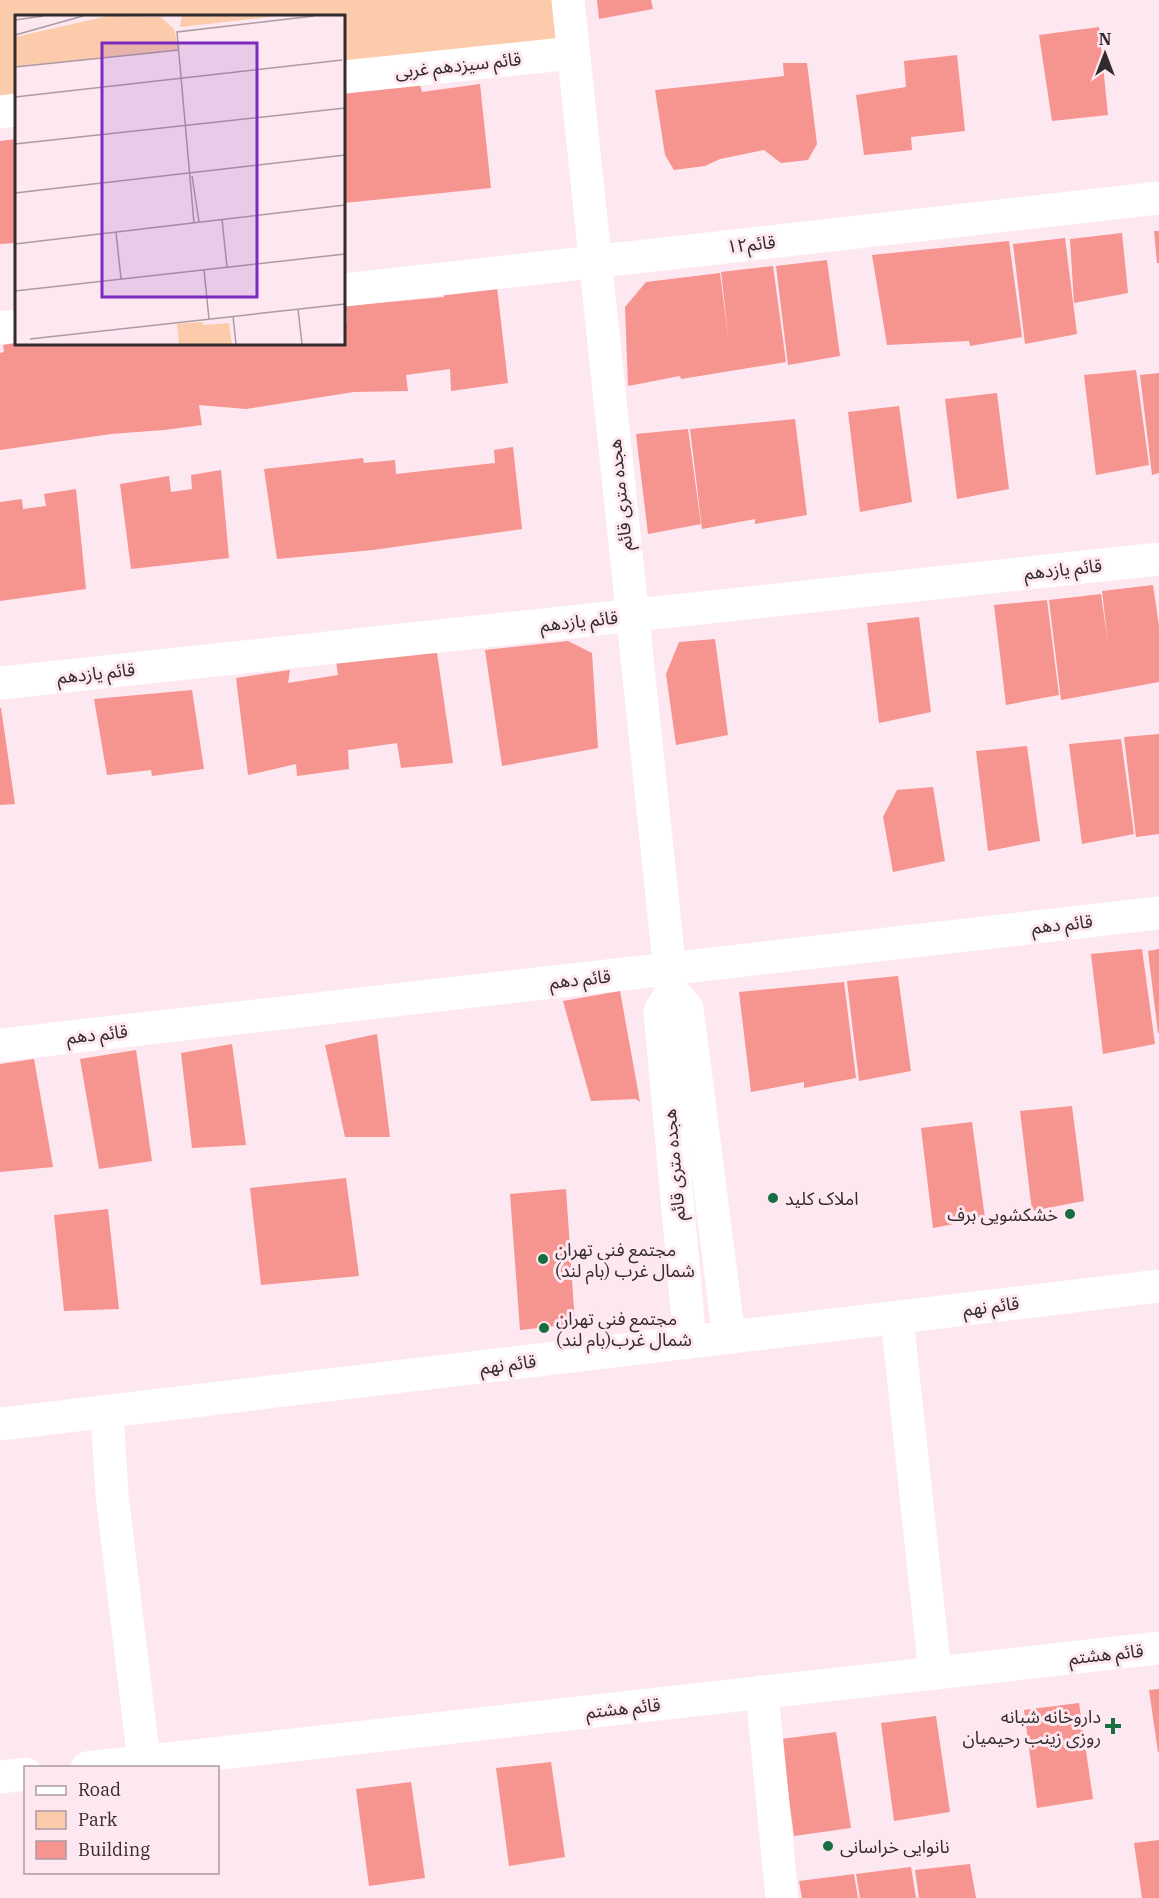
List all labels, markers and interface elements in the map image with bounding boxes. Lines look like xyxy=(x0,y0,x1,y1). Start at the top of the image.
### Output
inset map xyxy=(15,15,345,345)
north arrow xyxy=(1075,24,1135,84)
text: N xyxy=(1099,29,1111,49)
street label: قائم سیزدهم غربی xyxy=(394,47,522,85)
street label: قائم۱۲ xyxy=(726,230,777,260)
street label: هجده متری قائم xyxy=(603,438,639,552)
street label: قائم یازدهم xyxy=(1023,553,1103,587)
street label: قائم یازدهم xyxy=(539,605,619,639)
street label: قائم یازدهم xyxy=(56,657,136,691)
street label: قائم دهم xyxy=(1030,909,1094,941)
street label: قائم دهم xyxy=(548,964,612,996)
street label: قائم دهم xyxy=(65,1019,129,1051)
street label: هجده متری قائم xyxy=(658,1108,692,1222)
place label: املاک کلید xyxy=(785,1187,859,1210)
marker: املاک کلید xyxy=(766,1191,780,1205)
place label: خشکشویی برف xyxy=(947,1203,1058,1226)
marker: خشکشویی برف xyxy=(1063,1207,1077,1221)
place label: مجتمع فنی تهران شمال غرب (بام لند) xyxy=(555,1238,695,1285)
marker: مجتمع فنی تهران شمال غرب (بام لند) xyxy=(536,1252,550,1266)
street label: قائم نهم xyxy=(962,1291,1021,1323)
place label: مجتمع فنی تهران شمال غرب(بام لند) xyxy=(556,1307,692,1354)
marker: مجتمع فنی تهران شمال غرب(بام لند) xyxy=(537,1321,551,1335)
street label: قائم نهم xyxy=(479,1349,538,1381)
street label: قائم هشتم xyxy=(1068,1639,1145,1671)
street label: قائم هشتم xyxy=(585,1693,662,1725)
place label: داروخانه شبانه روزی زینب رحیمیان xyxy=(963,1705,1101,1749)
marker: داروخانه شبانه روزی زینب رحیمیان xyxy=(1106,1719,1120,1733)
legend xyxy=(24,1766,219,1874)
text: Road xyxy=(78,1778,121,1801)
text: Park xyxy=(78,1808,118,1831)
place label: نانوایی خراسانی xyxy=(840,1835,950,1858)
text: Building xyxy=(78,1838,150,1861)
marker: نانوایی خراسانی xyxy=(821,1839,835,1853)

